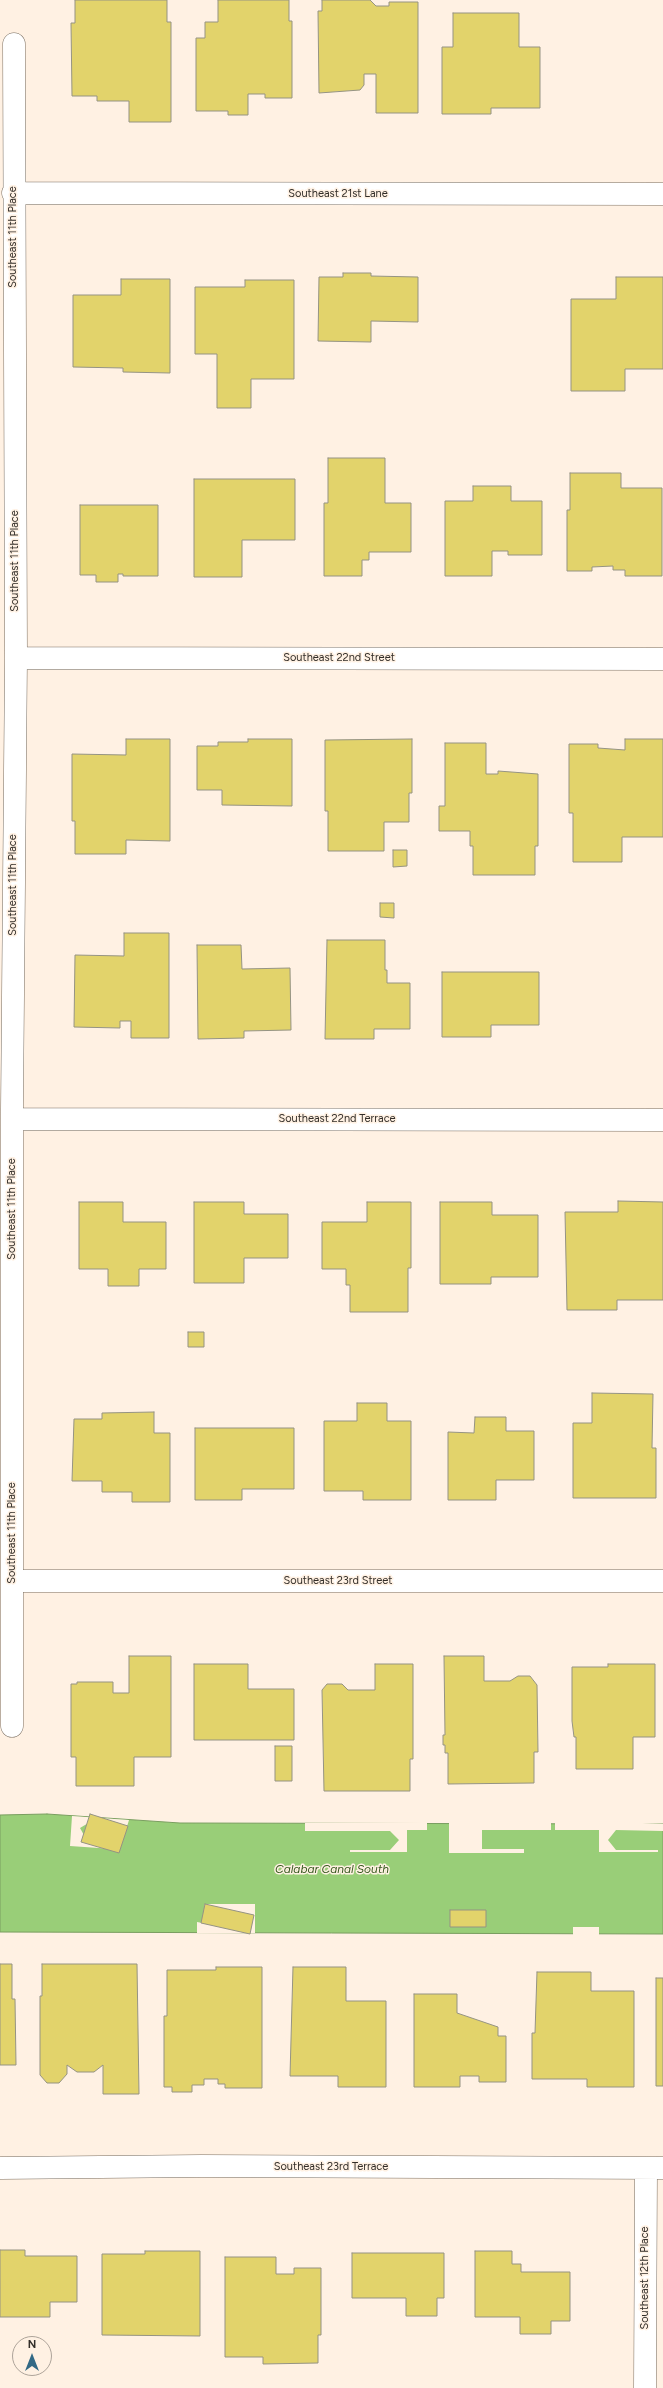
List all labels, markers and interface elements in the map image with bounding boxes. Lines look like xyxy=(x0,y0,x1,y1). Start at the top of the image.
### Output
street label: Southeast 11th Place xyxy=(6,186,20,288)
street label: Southeast 21st Lane xyxy=(288,187,388,201)
street label: Southeast 11th Place xyxy=(8,510,22,612)
street label: Southeast 22nd Street xyxy=(283,651,395,665)
street label: Southeast 11th Place xyxy=(6,834,20,936)
street label: Southeast 22nd Terrace xyxy=(278,1112,396,1126)
street label: Southeast 11th Place xyxy=(5,1158,19,1260)
street label: Southeast 11th Place xyxy=(5,1482,19,1584)
street label: Southeast 23rd Street xyxy=(284,1574,392,1588)
water label: Calabar Canal South xyxy=(275,1862,389,1876)
street label: Southeast 23rd Terrace xyxy=(274,2160,388,2174)
street label: Southeast 12th Place xyxy=(638,2226,652,2330)
north arrow xyxy=(12,2336,52,2376)
text: N xyxy=(28,2338,36,2351)

